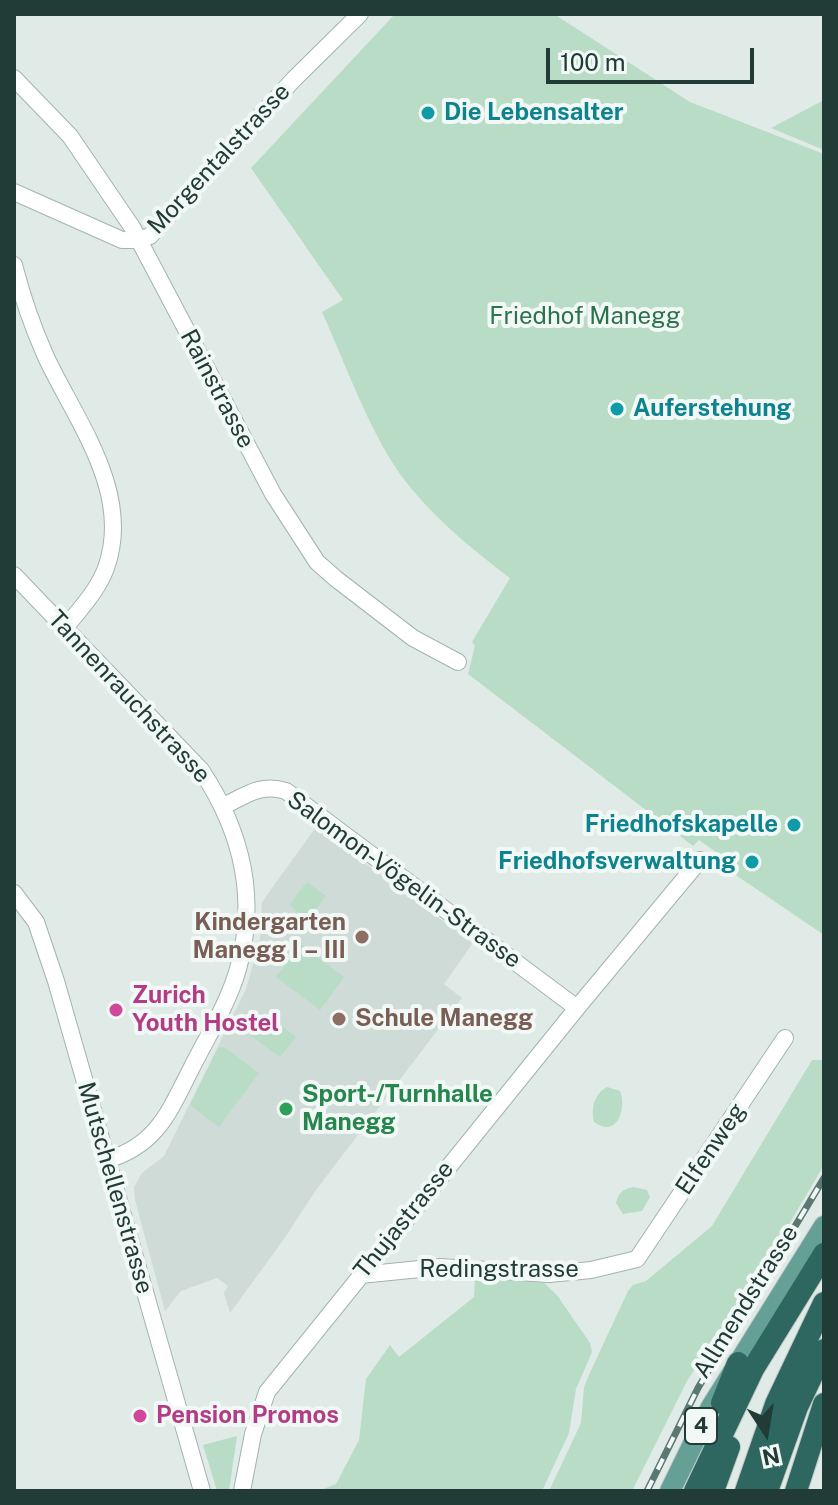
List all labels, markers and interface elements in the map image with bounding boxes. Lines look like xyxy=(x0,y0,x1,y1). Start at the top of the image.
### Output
scale bar xyxy=(550,32,758,82)
text: 100 m xyxy=(560,48,626,76)
street label: Morgentalstrasse xyxy=(142,78,296,240)
place label: Die Lebensalter xyxy=(444,99,624,127)
marker: Die Lebensalter xyxy=(419,104,437,122)
park label: Friedhof Manegg xyxy=(489,303,681,331)
street label: Rainstrasse xyxy=(174,325,260,453)
place label: Auferstehung xyxy=(633,395,791,423)
marker: Auferstehung xyxy=(608,400,626,418)
street label: Tannenrauchstrasse xyxy=(42,605,216,789)
street label: Salomon-Vögelin-Strasse xyxy=(281,785,527,975)
place label: Friedhofskapelle xyxy=(585,811,778,839)
marker: Friedhofskapelle xyxy=(785,816,803,834)
place label: Friedhofsverwaltung xyxy=(498,848,736,876)
marker: Friedhofsverwaltung xyxy=(743,853,761,871)
place label: Kindergarten Manegg I – III xyxy=(193,909,346,965)
marker: Kindergarten Manegg I – III xyxy=(353,928,371,946)
place label: Zurich Youth Hostel xyxy=(132,982,279,1038)
marker: Zurich Youth Hostel xyxy=(107,1001,125,1019)
place label: Schule Manegg xyxy=(355,1005,533,1033)
marker: Schule Manegg xyxy=(330,1010,348,1028)
street label: Mutschellenstrasse xyxy=(71,1079,159,1297)
place label: Sport-/Turnhalle Manegg xyxy=(302,1081,493,1137)
street label: Elfenweg xyxy=(670,1098,752,1200)
marker: Sport-/Turnhalle Manegg xyxy=(277,1100,295,1118)
street label: Thujastrasse xyxy=(348,1156,460,1284)
street label: Allmendstrasse xyxy=(687,1220,805,1384)
street label: Redingstrasse xyxy=(419,1256,579,1284)
north arrow xyxy=(726,1393,806,1473)
place label: Pension Promos xyxy=(156,1402,339,1430)
marker: Pension Promos xyxy=(131,1407,149,1425)
road number: 4 xyxy=(685,1408,717,1444)
text: N xyxy=(760,1442,782,1471)

